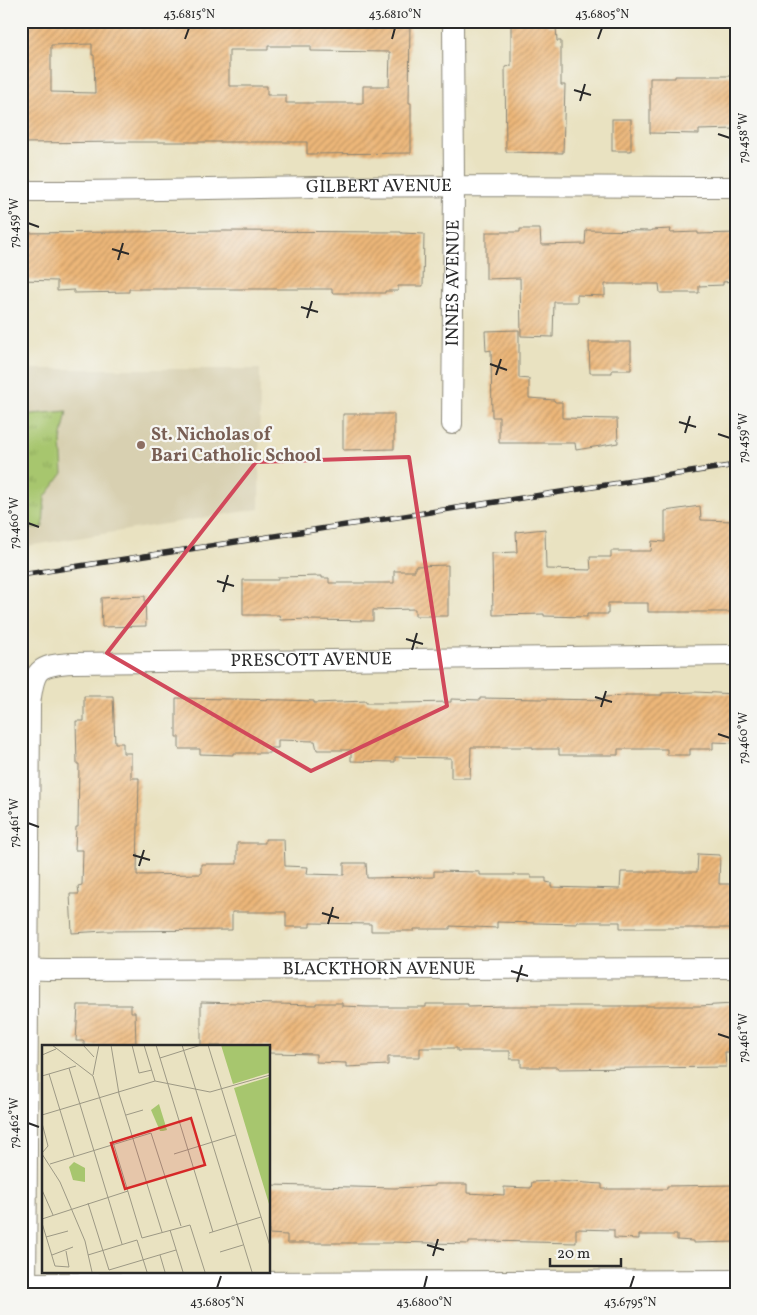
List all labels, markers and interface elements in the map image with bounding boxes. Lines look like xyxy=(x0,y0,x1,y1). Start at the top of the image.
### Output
text: 43.6815°N xyxy=(163,7,215,23)
text: 43.6810°N xyxy=(369,7,422,23)
text: 43.6805°N xyxy=(575,7,629,23)
text: 79.458°W xyxy=(736,113,752,163)
street label: GILBERT AVENUE xyxy=(306,174,452,200)
text: 79.459°W xyxy=(7,198,23,248)
street label: INNES AVENUE xyxy=(440,219,466,347)
text: 79.459°W xyxy=(736,413,752,463)
place label: St. Nicholas of Bari Catholic School xyxy=(151,423,321,469)
marker: St. Nicholas of Bari Catholic School xyxy=(135,439,147,451)
text: 79.460°W xyxy=(7,497,23,549)
street label: PRESCOTT AVENUE xyxy=(230,647,392,674)
text: 79.460°W xyxy=(736,712,752,764)
text: 79.461°W xyxy=(7,798,23,848)
street label: BLACKTHORN AVENUE xyxy=(283,956,476,982)
text: 79.461°W xyxy=(736,1013,752,1063)
inset map xyxy=(42,1045,270,1272)
text: 79.462°W xyxy=(7,1097,23,1149)
scale bar xyxy=(550,1235,621,1267)
text: 20 m xyxy=(557,1244,590,1265)
text: 43.6805°N xyxy=(190,1295,244,1311)
text: 43.6800°N xyxy=(396,1295,452,1311)
text: 43.6795°N xyxy=(604,1295,656,1311)

